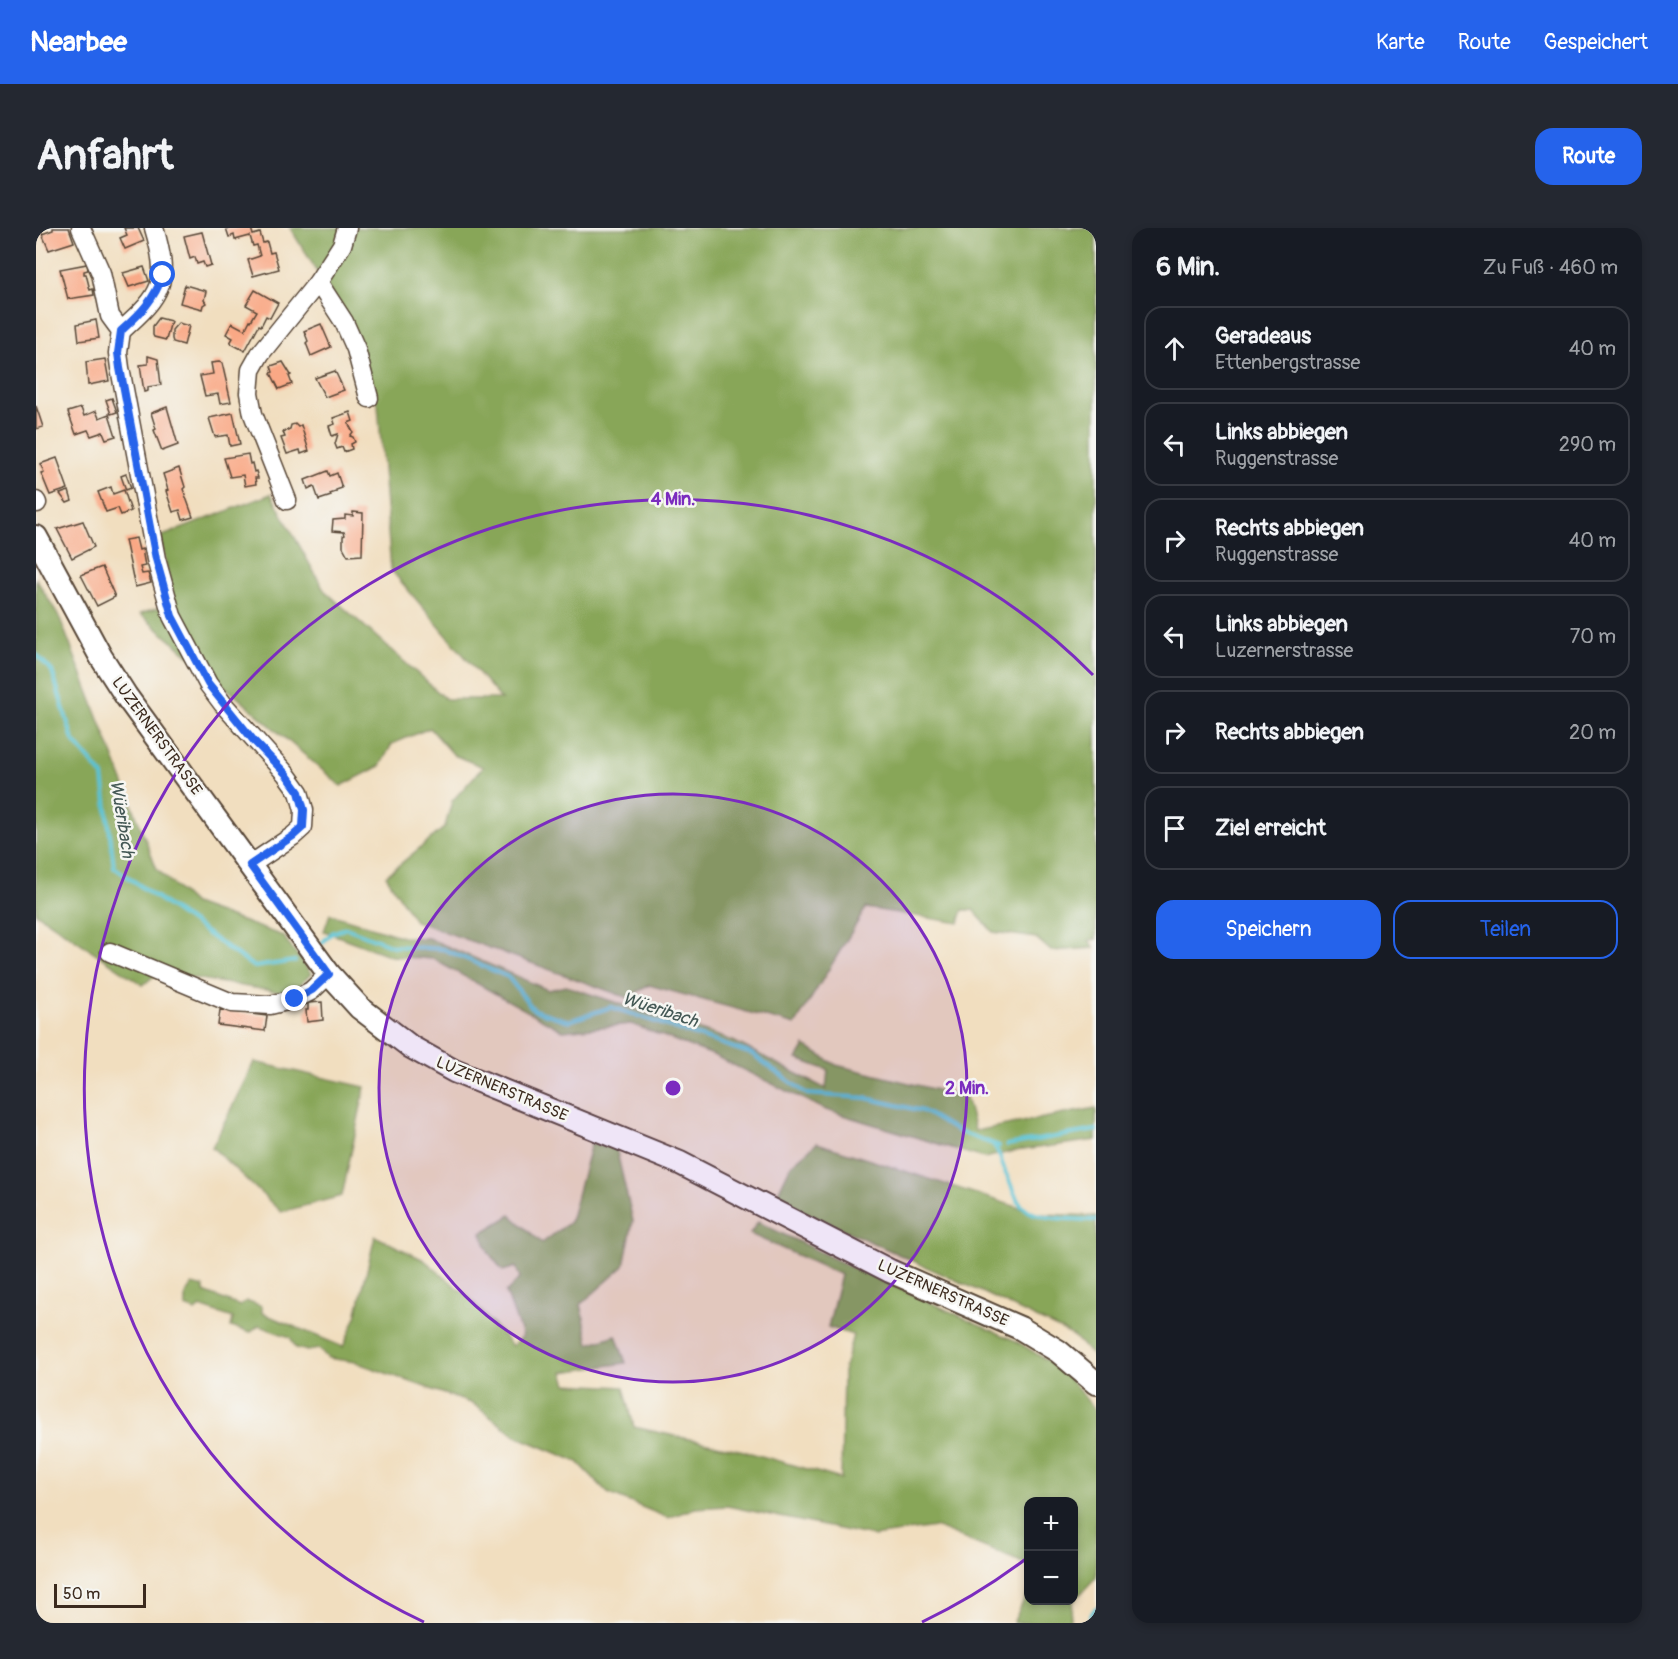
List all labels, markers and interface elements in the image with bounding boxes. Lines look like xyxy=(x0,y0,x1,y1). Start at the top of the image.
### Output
text: Nearbee xyxy=(30,25,127,60)
text: Karte xyxy=(1376,29,1425,56)
text: Route xyxy=(1458,29,1511,56)
text: Gespeichert xyxy=(1544,29,1648,56)
button: Route xyxy=(1535,128,1642,185)
text: Anfahrt xyxy=(36,130,174,182)
text: 6 Min. xyxy=(1156,251,1220,283)
text: Zu Fuß · 460 m xyxy=(1483,255,1618,280)
route start xyxy=(149,261,175,287)
text: Geradeaus xyxy=(1215,322,1311,350)
icon: ahead xyxy=(1158,332,1191,365)
text: 40 m xyxy=(1569,336,1616,361)
text: Ettenbergstrasse xyxy=(1215,350,1360,375)
text: Links abbiegen xyxy=(1215,418,1348,446)
icon: left xyxy=(1158,428,1191,461)
text: 290 m xyxy=(1559,432,1616,457)
text: Ruggenstrasse xyxy=(1215,446,1338,471)
text: 4 Min. xyxy=(651,488,695,511)
text: Rechts abbiegen xyxy=(1215,514,1364,542)
icon: right xyxy=(1158,524,1191,557)
text: 40 m xyxy=(1569,528,1616,553)
text: Ruggenstrasse xyxy=(1215,542,1338,567)
text: Links abbiegen xyxy=(1215,610,1348,638)
icon: left xyxy=(1158,620,1191,653)
text: 70 m xyxy=(1570,624,1616,649)
text: Luzernerstrasse xyxy=(1215,638,1353,663)
street label: LUZERNERSTRASSE xyxy=(107,673,207,799)
icon: right xyxy=(1158,716,1191,749)
text: Rechts abbiegen xyxy=(1215,718,1364,746)
text: 20 m xyxy=(1569,720,1616,745)
water label: Wüeribach xyxy=(105,779,140,861)
icon: arrive xyxy=(1158,812,1191,845)
text: Ziel erreicht xyxy=(1215,814,1326,842)
button: Speichern xyxy=(1156,900,1381,959)
button: Teilen xyxy=(1393,900,1618,959)
route end xyxy=(281,985,307,1011)
water label: Wüeribach xyxy=(619,987,702,1033)
street label: LUZERNERSTRASSE xyxy=(433,1052,571,1126)
text: 2 Min. xyxy=(945,1077,989,1100)
centre of rings xyxy=(663,1078,683,1098)
street label: LUZERNERSTRASSE xyxy=(874,1255,1012,1331)
map controls xyxy=(1024,1497,1078,1605)
button: + xyxy=(1024,1497,1078,1551)
button: − xyxy=(1024,1551,1078,1605)
scale bar xyxy=(54,1581,146,1608)
text: 50 m xyxy=(63,1584,100,1604)

